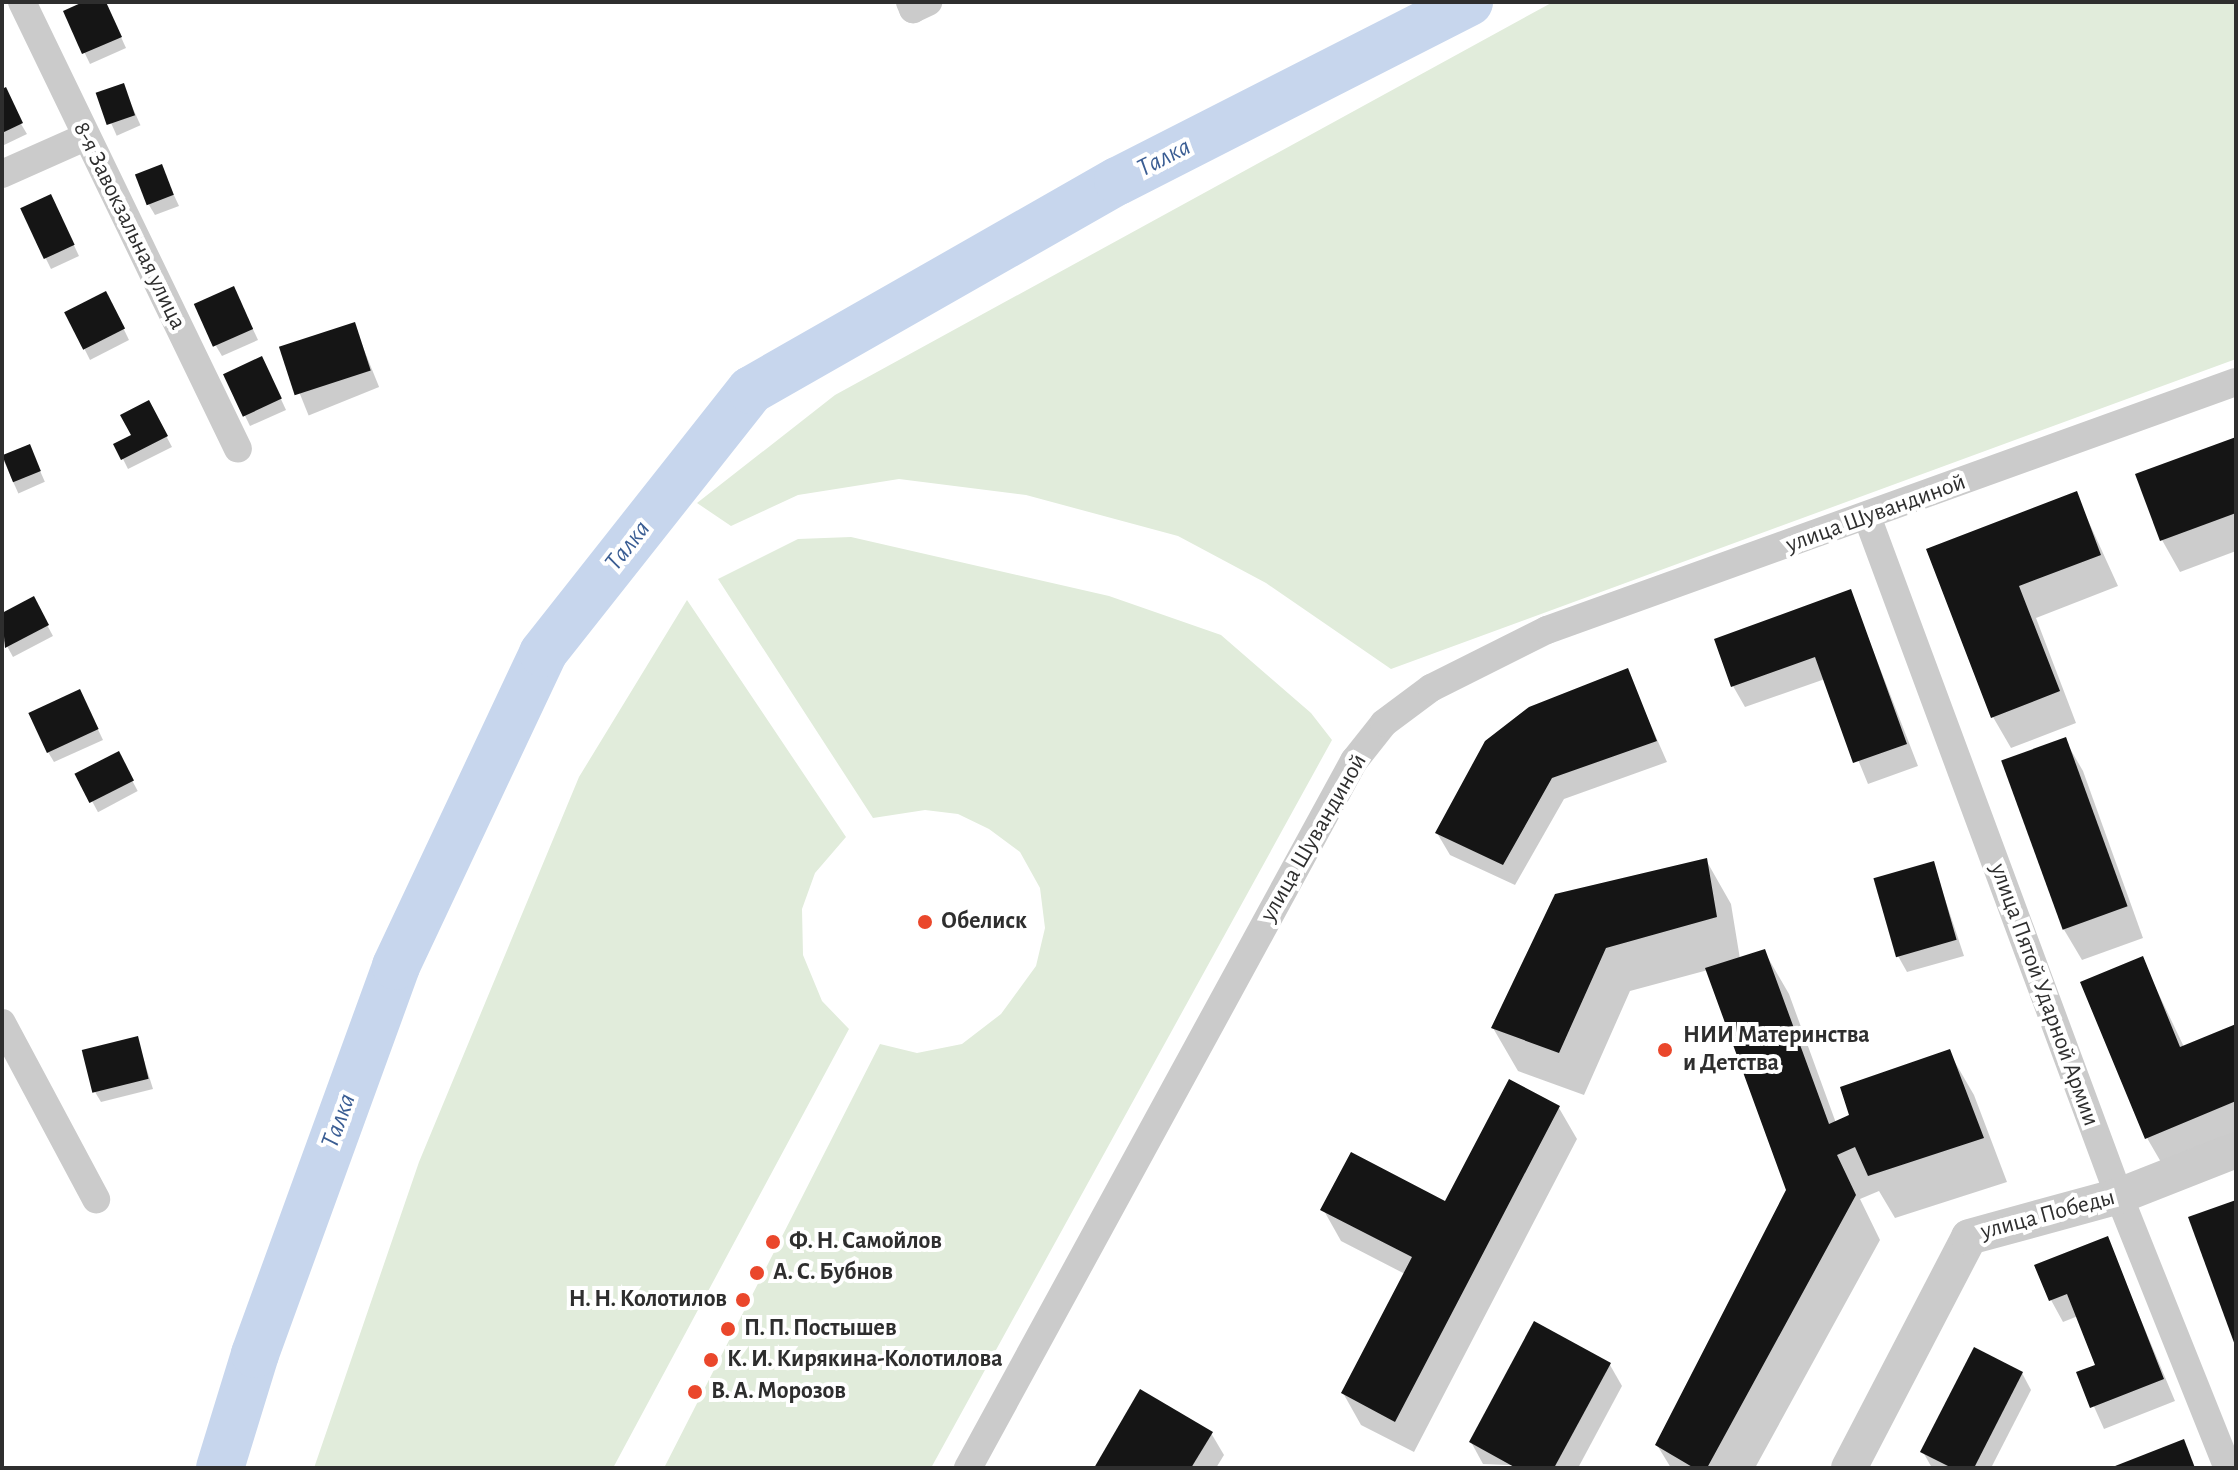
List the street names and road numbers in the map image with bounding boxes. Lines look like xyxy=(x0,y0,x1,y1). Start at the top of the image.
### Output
street label: 8-я Завокзальная улица xyxy=(66,117,192,335)
street label: улица Шувандиной xyxy=(1782,468,1970,560)
street label: улица Шувандиной xyxy=(1254,749,1374,927)
street label: улица Пятой Ударной Армии xyxy=(1983,860,2105,1130)
street label: улица Победы xyxy=(1978,1183,2118,1247)

